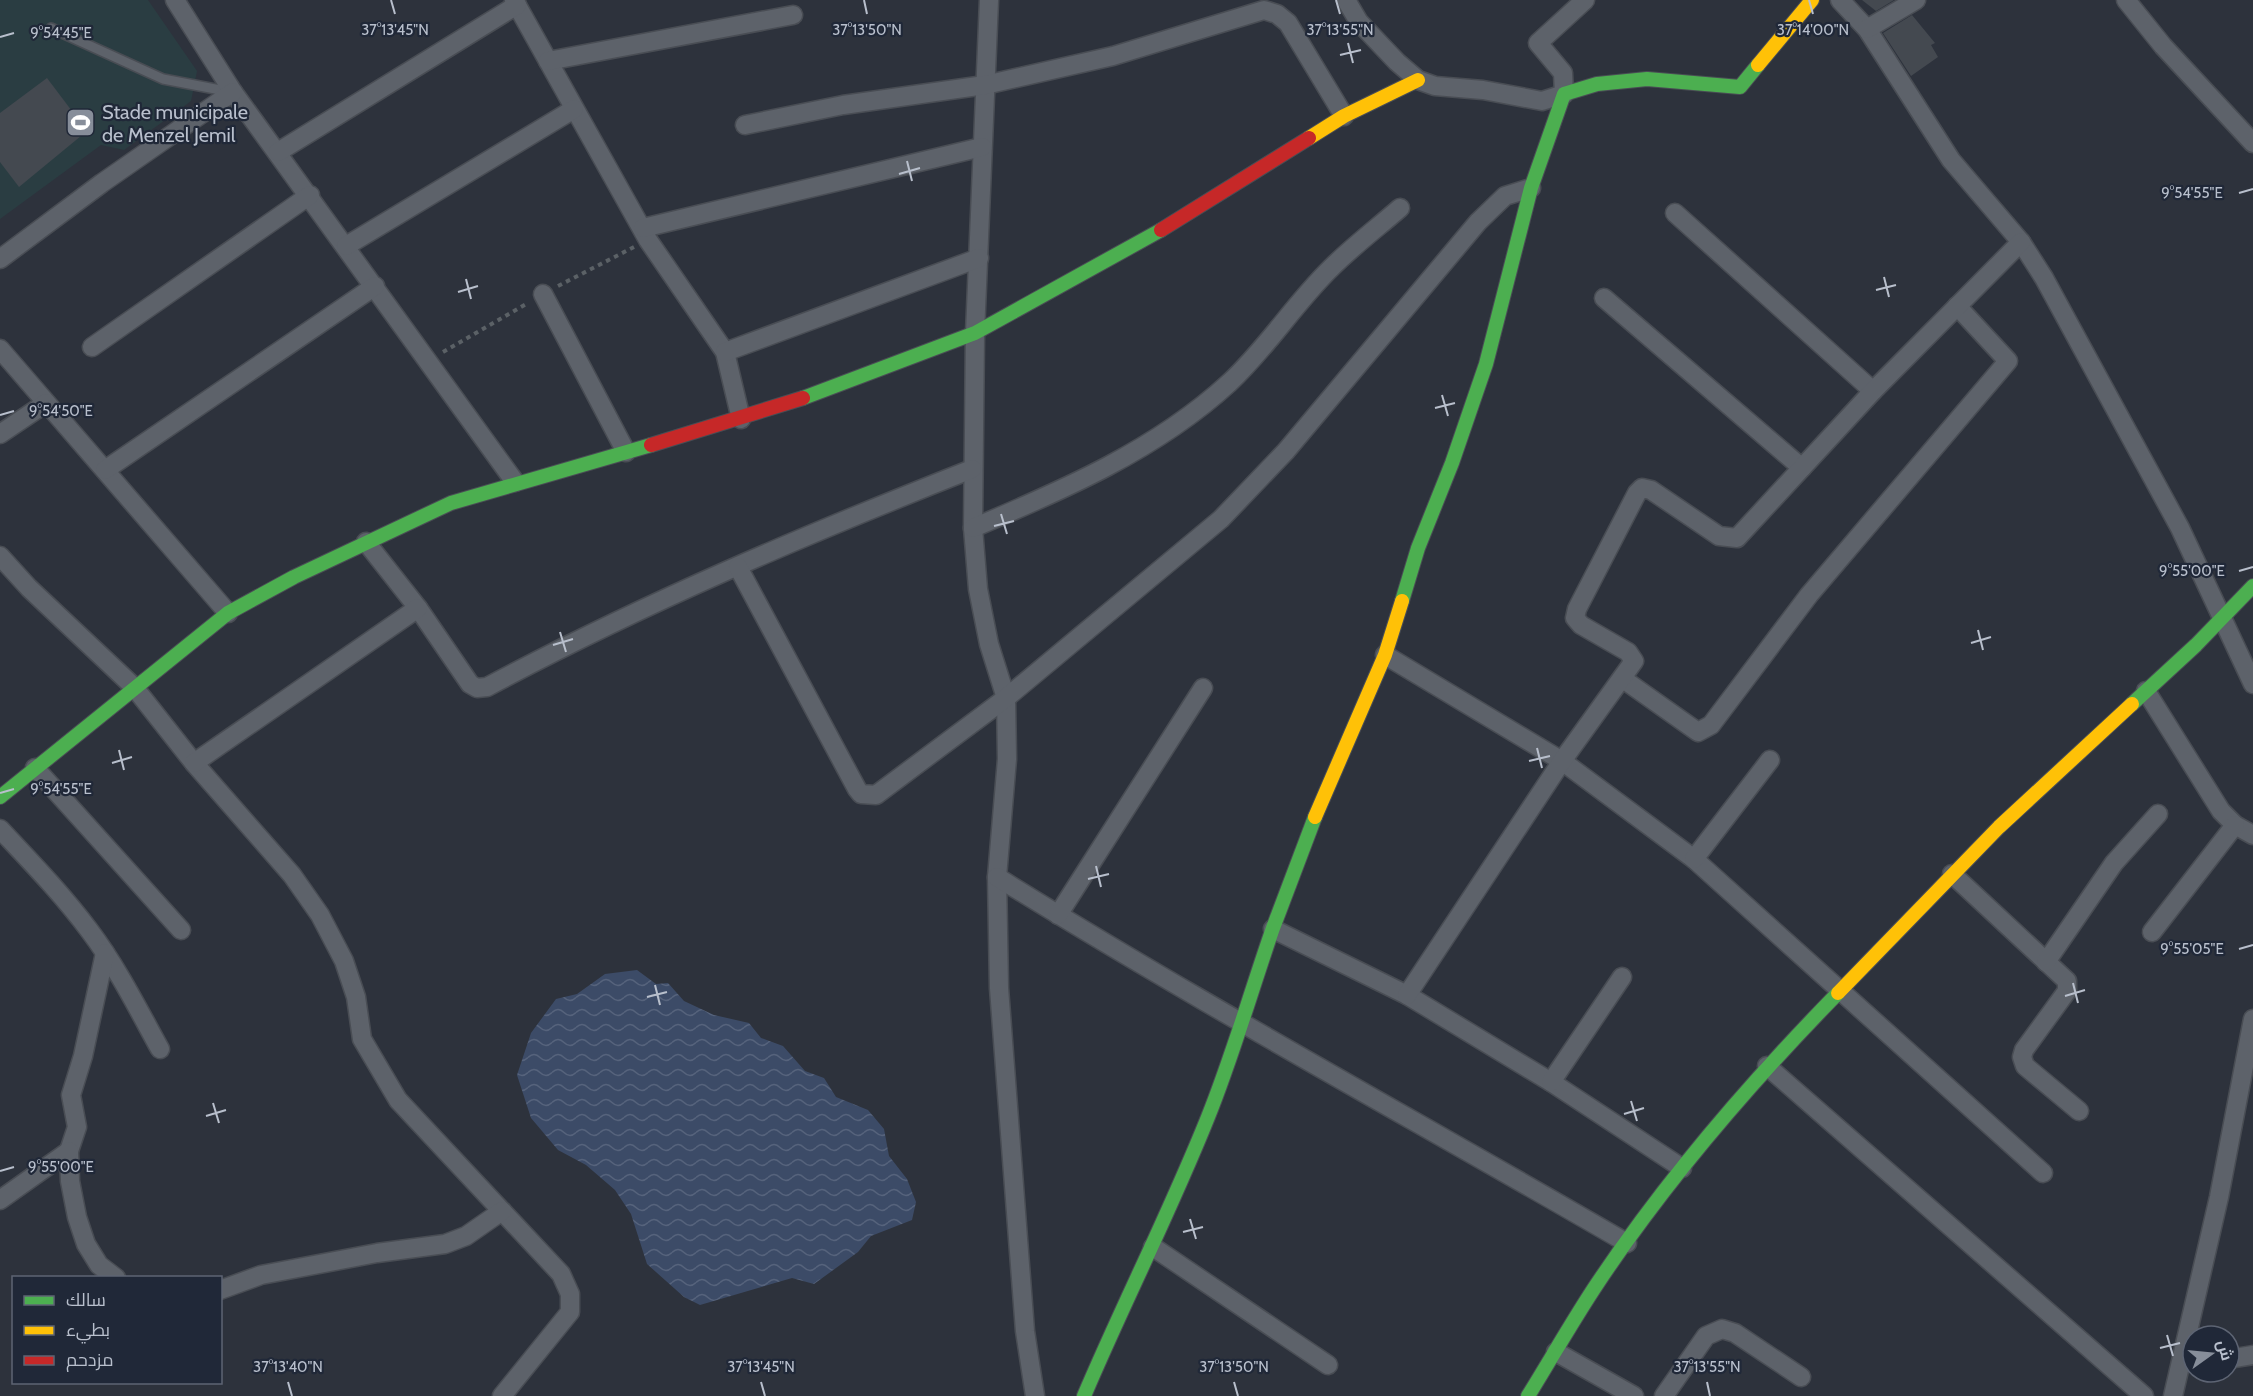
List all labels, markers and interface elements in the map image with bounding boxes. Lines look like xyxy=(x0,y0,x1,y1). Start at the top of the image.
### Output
text: 37°13'45"N xyxy=(361,21,429,39)
text: 37°13'50"N xyxy=(832,21,902,39)
text: 37°13'55"N xyxy=(1306,21,1374,39)
text: 37°14'00"N xyxy=(1777,21,1849,39)
text: 9°54'45"E xyxy=(30,24,92,42)
place label: Stade municipale de Menzel Jemil xyxy=(102,100,248,147)
sports icon: Stade municipale de Menzel Jemil xyxy=(65,107,97,139)
text: 9°54'55"E xyxy=(2161,184,2223,202)
text: 9°54'50"E xyxy=(29,402,93,420)
text: 9°55'00"E xyxy=(2159,562,2225,580)
text: 9°54'55"E xyxy=(30,780,92,798)
text: 9°55'05"E xyxy=(2160,940,2224,958)
text: 9°55'00"E xyxy=(28,1158,94,1176)
legend xyxy=(12,1276,222,1384)
text: سالك xyxy=(66,1289,106,1311)
text: بطيء xyxy=(66,1319,110,1344)
north arrow xyxy=(2181,1324,2241,1384)
text: ش xyxy=(2213,1338,2237,1363)
text: مزدحم xyxy=(66,1349,114,1372)
text: 37°13'40"N xyxy=(253,1358,323,1376)
text: 37°13'45"N xyxy=(727,1358,795,1376)
text: 37°13'50"N xyxy=(1199,1358,1269,1376)
text: 37°13'55"N xyxy=(1673,1358,1741,1376)

